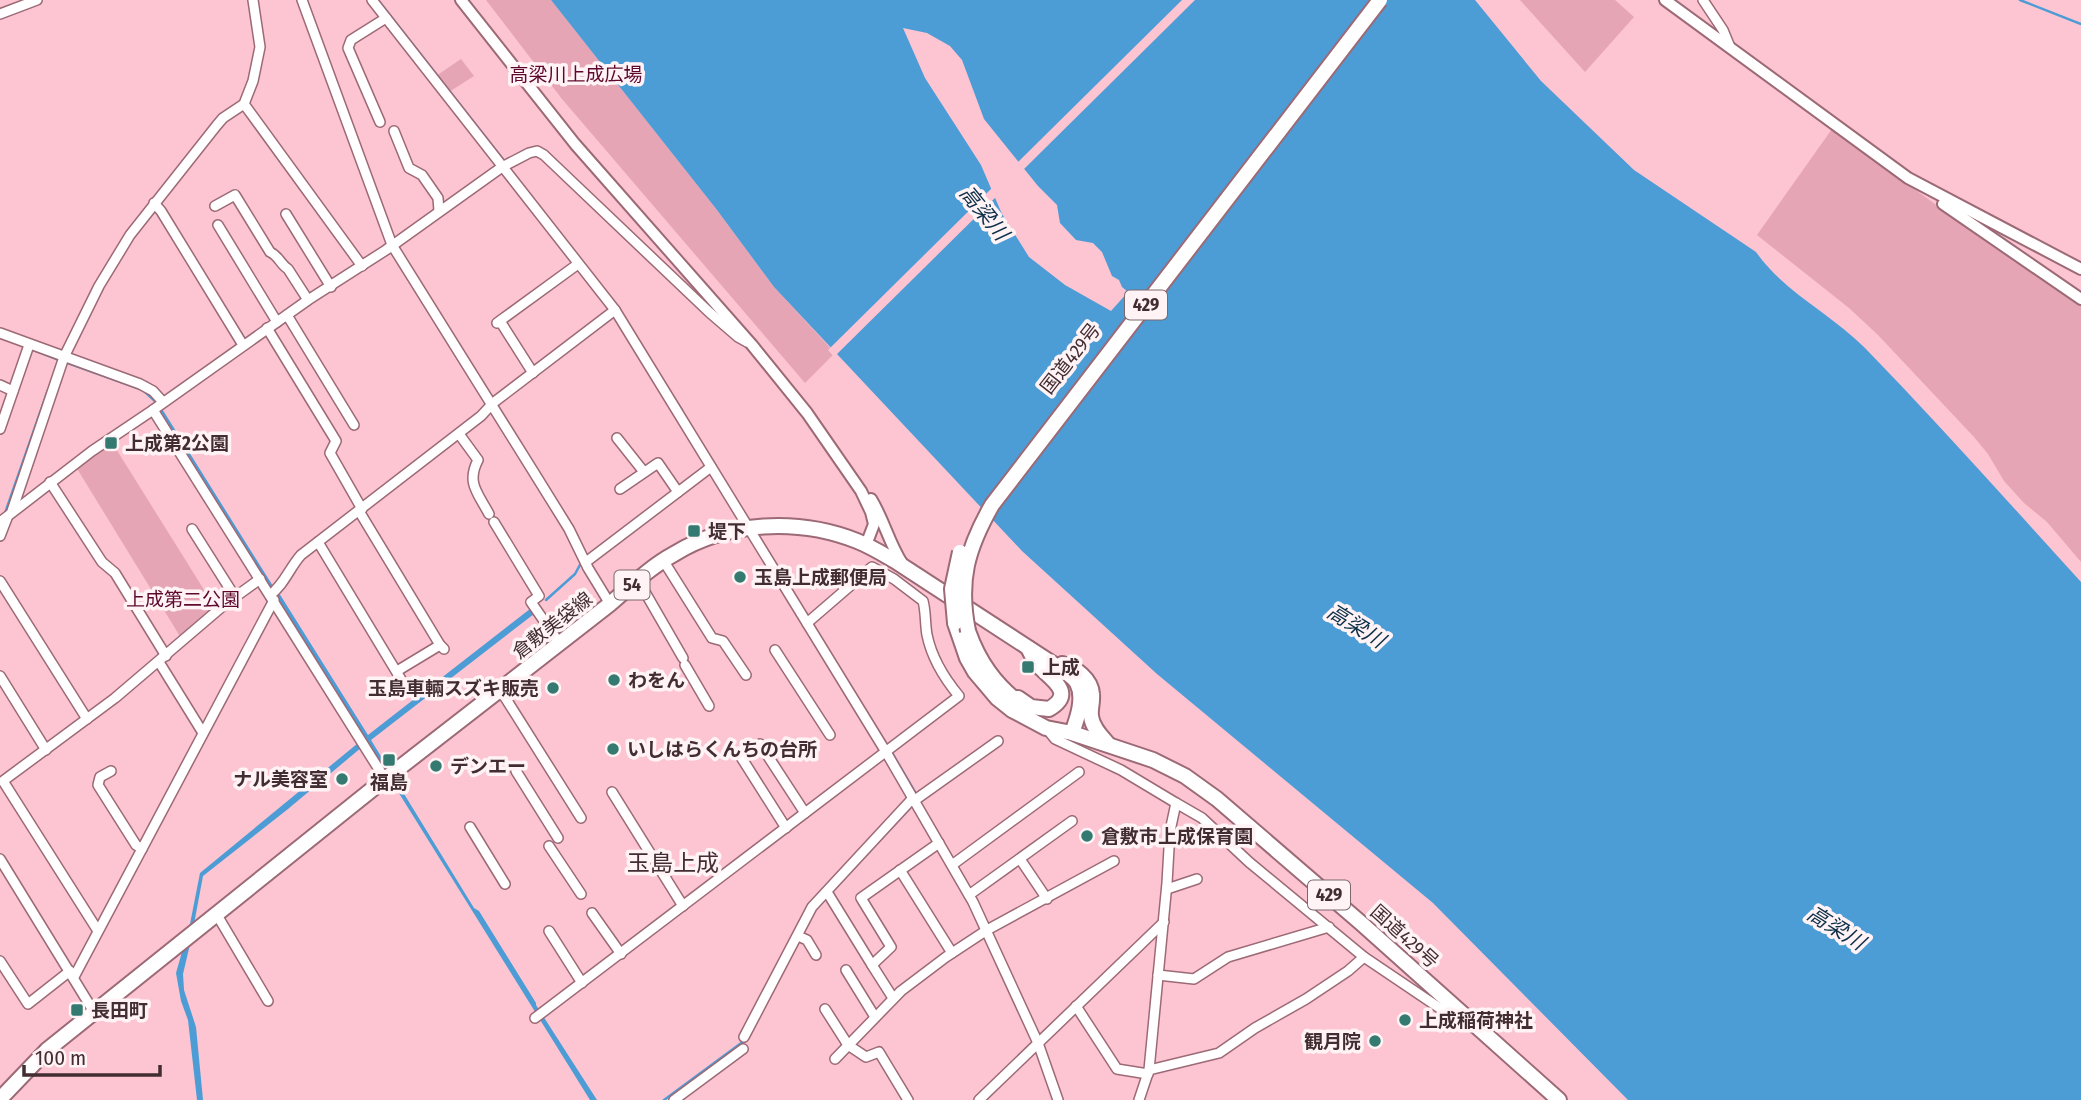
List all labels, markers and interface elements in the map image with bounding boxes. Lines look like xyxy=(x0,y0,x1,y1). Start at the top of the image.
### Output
park label: 高梁川上成広場 xyxy=(509,63,643,86)
water label: 高梁川 xyxy=(954,180,1015,247)
road number: 429 xyxy=(1125,290,1167,320)
street label: 国道429号 xyxy=(1036,318,1105,398)
place label: 上成第2公園 xyxy=(125,432,229,455)
marker: 上成第2公園 xyxy=(103,435,119,451)
place label: 堤下 xyxy=(708,520,746,543)
marker: 堤下 xyxy=(686,523,702,539)
place label: 玉島上成郵便局 xyxy=(754,566,887,589)
marker: 玉島上成郵便局 xyxy=(732,569,748,585)
road number: 54 xyxy=(614,570,650,600)
street label: 倉敷美袋線 xyxy=(508,587,597,664)
park label: 上成第二公園 xyxy=(126,588,240,611)
water label: 高梁川 xyxy=(1322,598,1391,655)
place label: 上成 xyxy=(1042,656,1080,679)
marker: 上成 xyxy=(1020,659,1036,675)
place label: わをん xyxy=(628,669,685,692)
marker: わをん xyxy=(606,672,622,688)
place label: 玉島車輛スズキ販売 xyxy=(368,677,539,700)
marker: 玉島車輛スズキ販売 xyxy=(545,680,561,696)
place label: いしはらくんちの台所 xyxy=(627,738,817,761)
marker: いしはらくんちの台所 xyxy=(605,741,621,757)
marker: 福島 xyxy=(381,752,397,768)
place label: デンエー xyxy=(450,755,526,778)
marker: デンエー xyxy=(428,758,444,774)
place label: ナル美容室 xyxy=(233,768,328,791)
marker: ナル美容室 xyxy=(334,771,350,787)
place label: 福島 xyxy=(370,771,408,794)
place label: 倉敷市上成保育園 xyxy=(1101,825,1253,848)
marker: 倉敷市上成保育園 xyxy=(1079,828,1095,844)
district label: 玉島上成 xyxy=(627,849,719,877)
road number: 429 xyxy=(1308,880,1350,910)
street label: 国道429号 xyxy=(1366,900,1443,973)
water label: 高梁川 xyxy=(1802,900,1871,957)
place label: 長田町 xyxy=(91,999,148,1022)
marker: 長田町 xyxy=(69,1002,85,1018)
place label: 上成稲荷神社 xyxy=(1419,1009,1533,1032)
marker: 上成稲荷神社 xyxy=(1397,1012,1413,1028)
place label: 観月院 xyxy=(1304,1030,1361,1053)
marker: 観月院 xyxy=(1367,1033,1383,1049)
scale bar xyxy=(24,1034,161,1078)
text: 100 m xyxy=(35,1045,86,1071)

